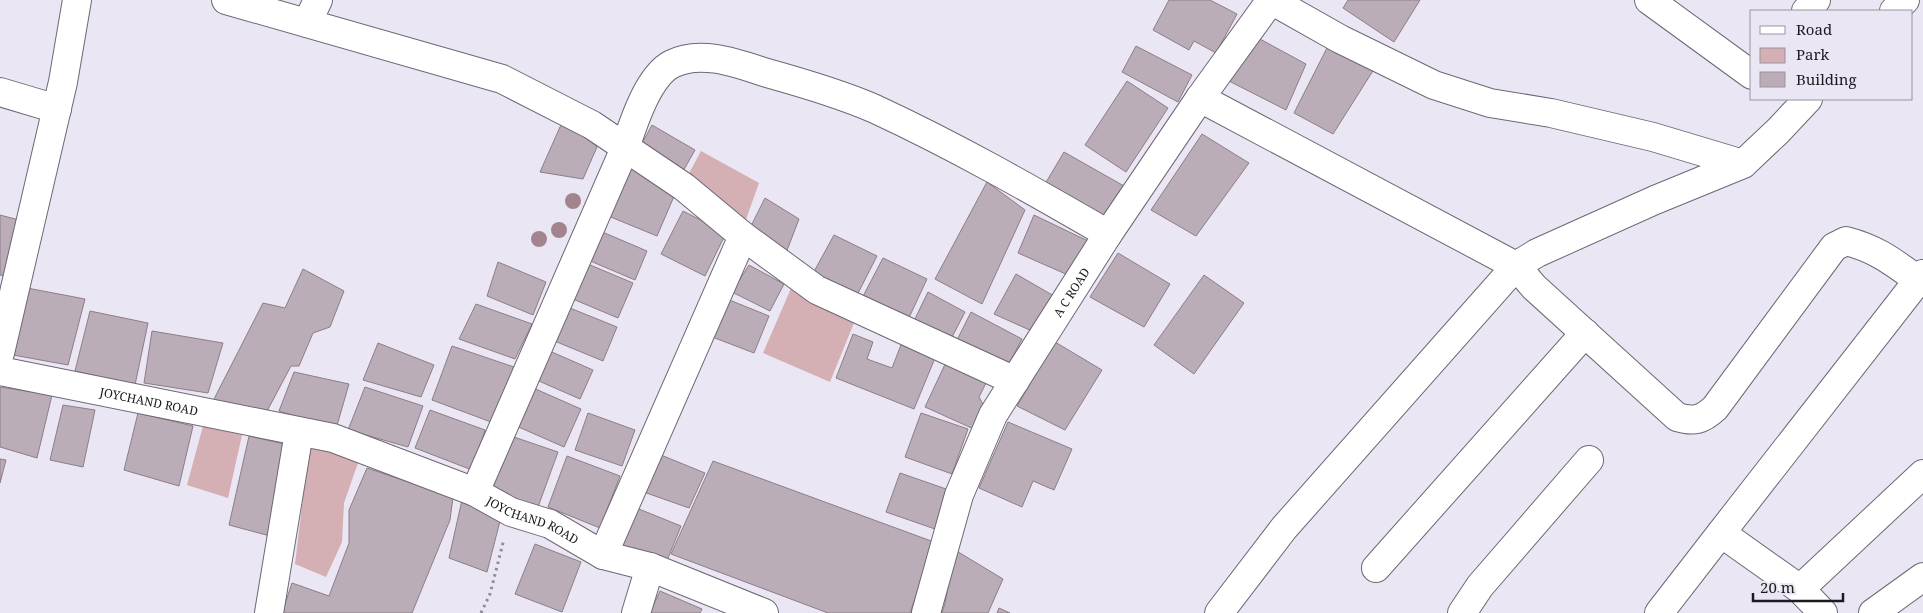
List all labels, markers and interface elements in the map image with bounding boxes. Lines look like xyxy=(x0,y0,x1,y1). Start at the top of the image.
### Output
legend xyxy=(1750,10,1913,100)
text: Road xyxy=(1796,19,1832,39)
text: Park xyxy=(1796,44,1830,64)
text: Building xyxy=(1796,69,1857,89)
street label: A C ROAD xyxy=(1049,264,1093,320)
street label: JOYCHAND ROAD xyxy=(97,383,200,419)
street label: JOYCHAND ROAD xyxy=(483,491,582,548)
scale bar xyxy=(1753,570,1843,602)
text: 20 m xyxy=(1760,577,1795,597)

